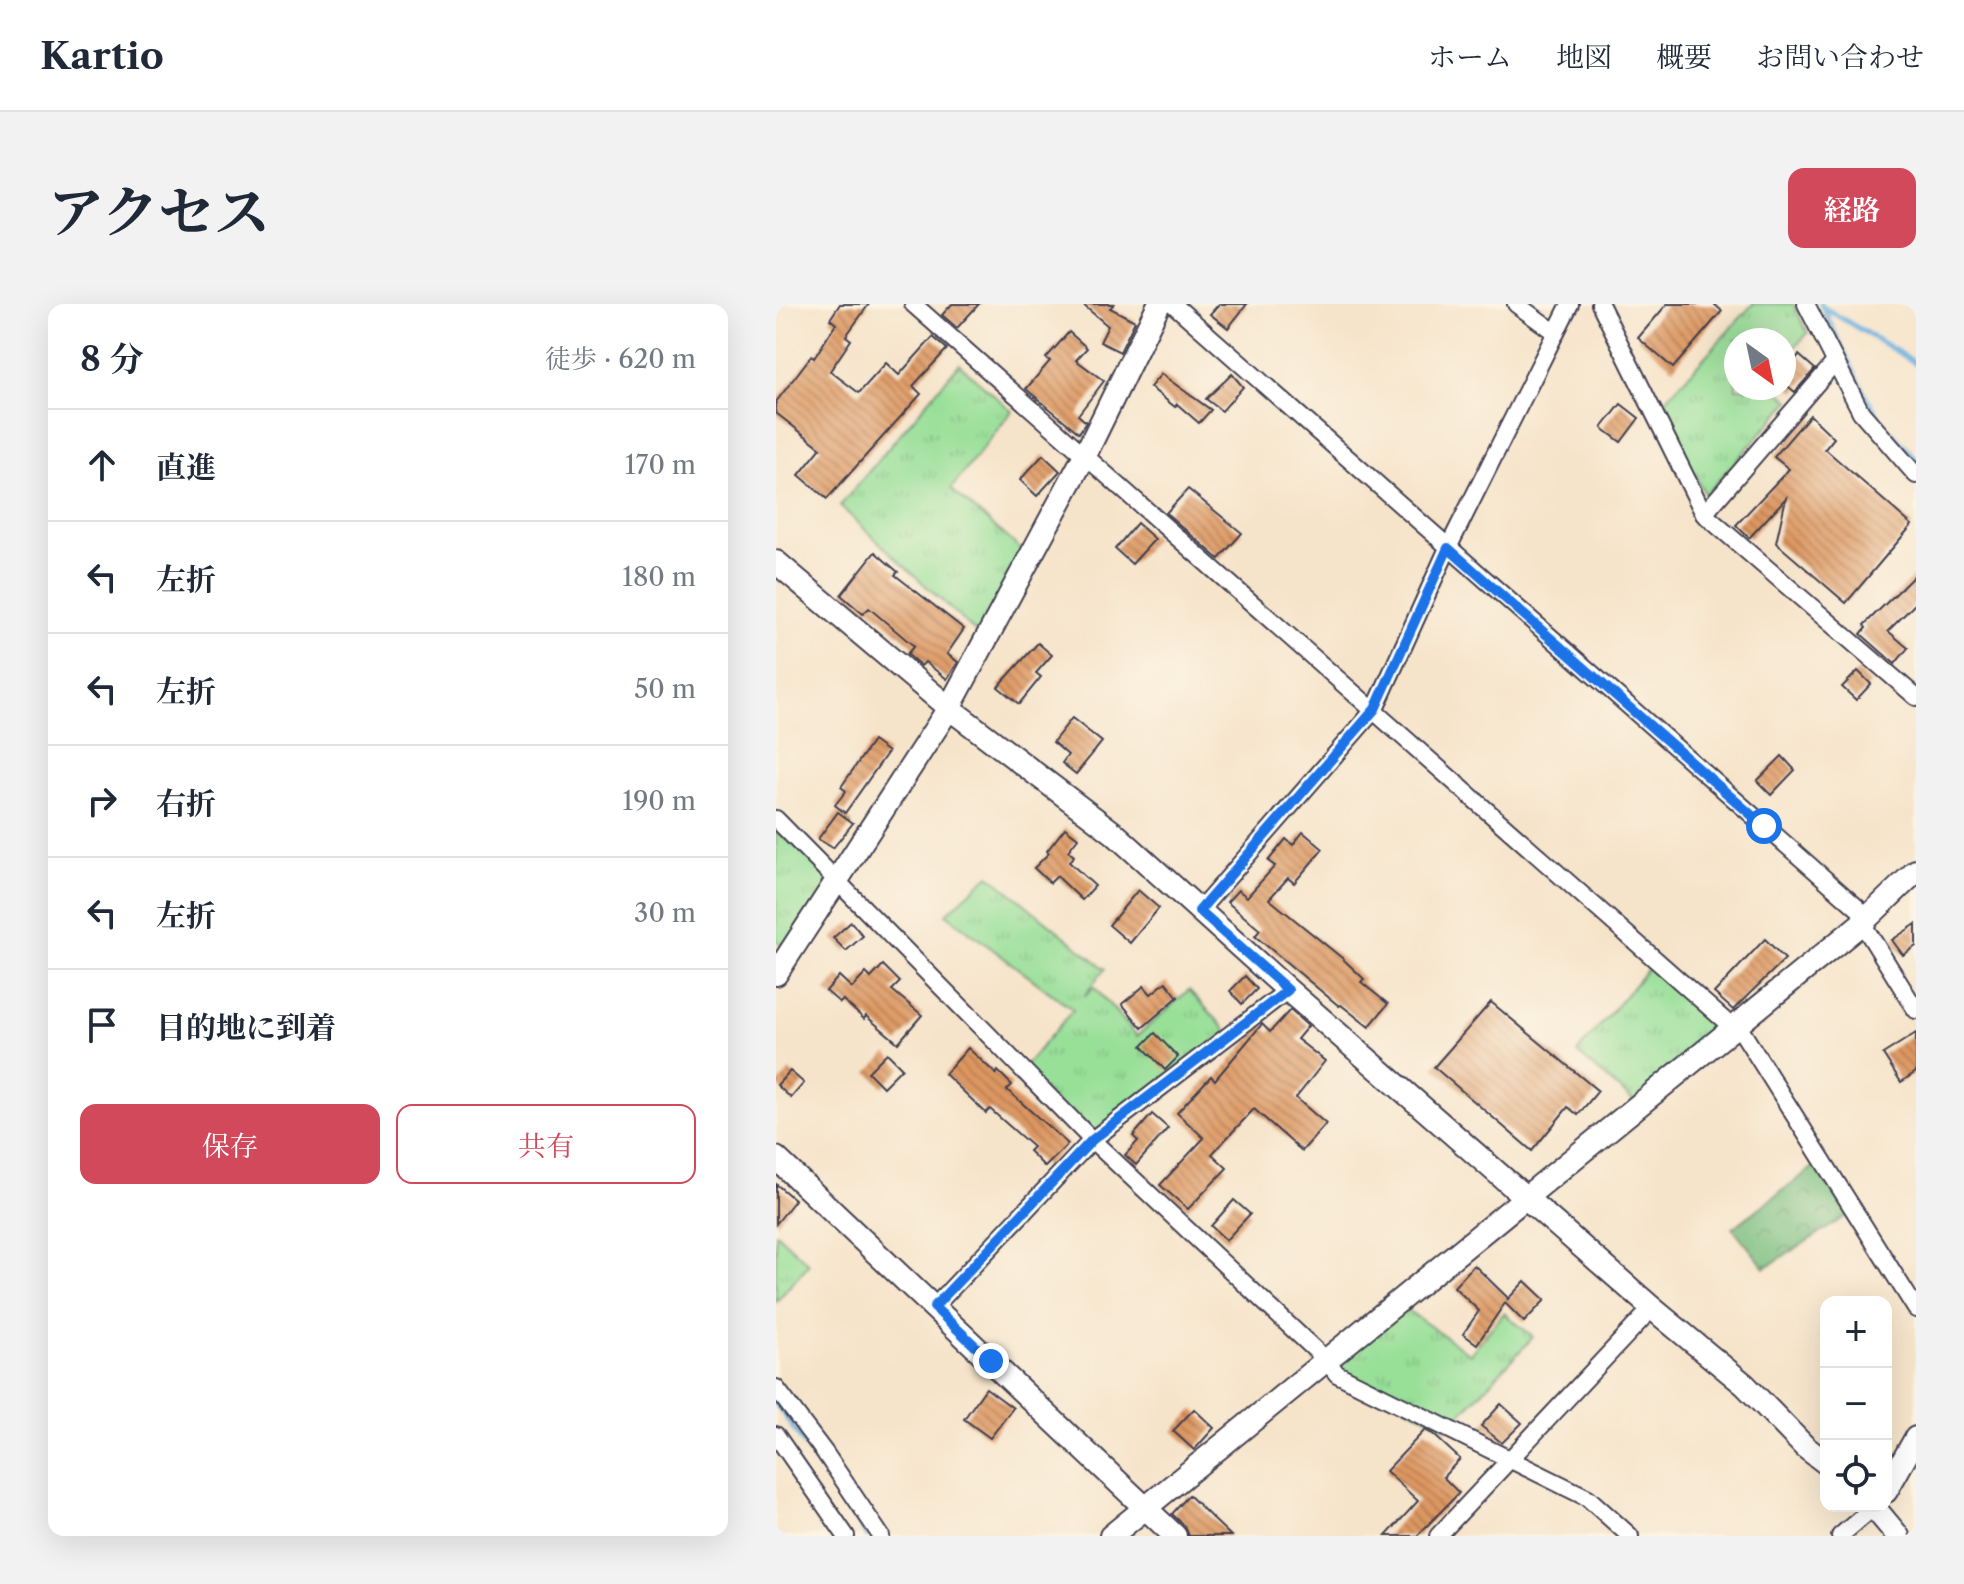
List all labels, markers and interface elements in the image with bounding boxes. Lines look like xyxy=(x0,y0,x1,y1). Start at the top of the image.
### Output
text: Kartio xyxy=(40,32,164,79)
text: ホーム xyxy=(1428,40,1512,74)
text: 地図 xyxy=(1556,40,1612,74)
text: 概要 xyxy=(1656,40,1712,74)
text: お問い合わせ xyxy=(1756,40,1924,74)
button: 経路 xyxy=(1788,168,1916,248)
text: アクセス xyxy=(48,178,270,247)
north arrow xyxy=(1724,328,1796,400)
text: 8 分 xyxy=(80,338,143,380)
text: 徒歩 · 620 m xyxy=(545,343,696,375)
icon: ahead xyxy=(80,443,124,487)
text: 直進 xyxy=(156,449,216,486)
text: 170 m xyxy=(625,449,696,481)
icon: left xyxy=(80,555,124,599)
text: 左折 xyxy=(156,561,216,598)
text: 180 m xyxy=(622,561,696,593)
icon: left xyxy=(80,667,124,711)
text: 左折 xyxy=(156,673,216,710)
text: 50 m xyxy=(634,673,696,705)
icon: right xyxy=(80,779,124,823)
text: 右折 xyxy=(156,785,216,822)
text: 190 m xyxy=(622,785,696,817)
route start xyxy=(1746,808,1782,844)
icon: left xyxy=(80,891,124,935)
text: 左折 xyxy=(156,897,216,934)
text: 30 m xyxy=(634,897,696,929)
icon: arrive xyxy=(80,1003,124,1047)
text: 目的地に到着 xyxy=(156,1009,336,1046)
button: 保存 xyxy=(80,1104,380,1184)
button: 共有 xyxy=(396,1104,696,1184)
map controls xyxy=(1820,1296,1892,1512)
button: + xyxy=(1820,1296,1892,1368)
route end xyxy=(973,1343,1009,1379)
button: − xyxy=(1820,1368,1892,1440)
button: locate xyxy=(1820,1440,1892,1512)

